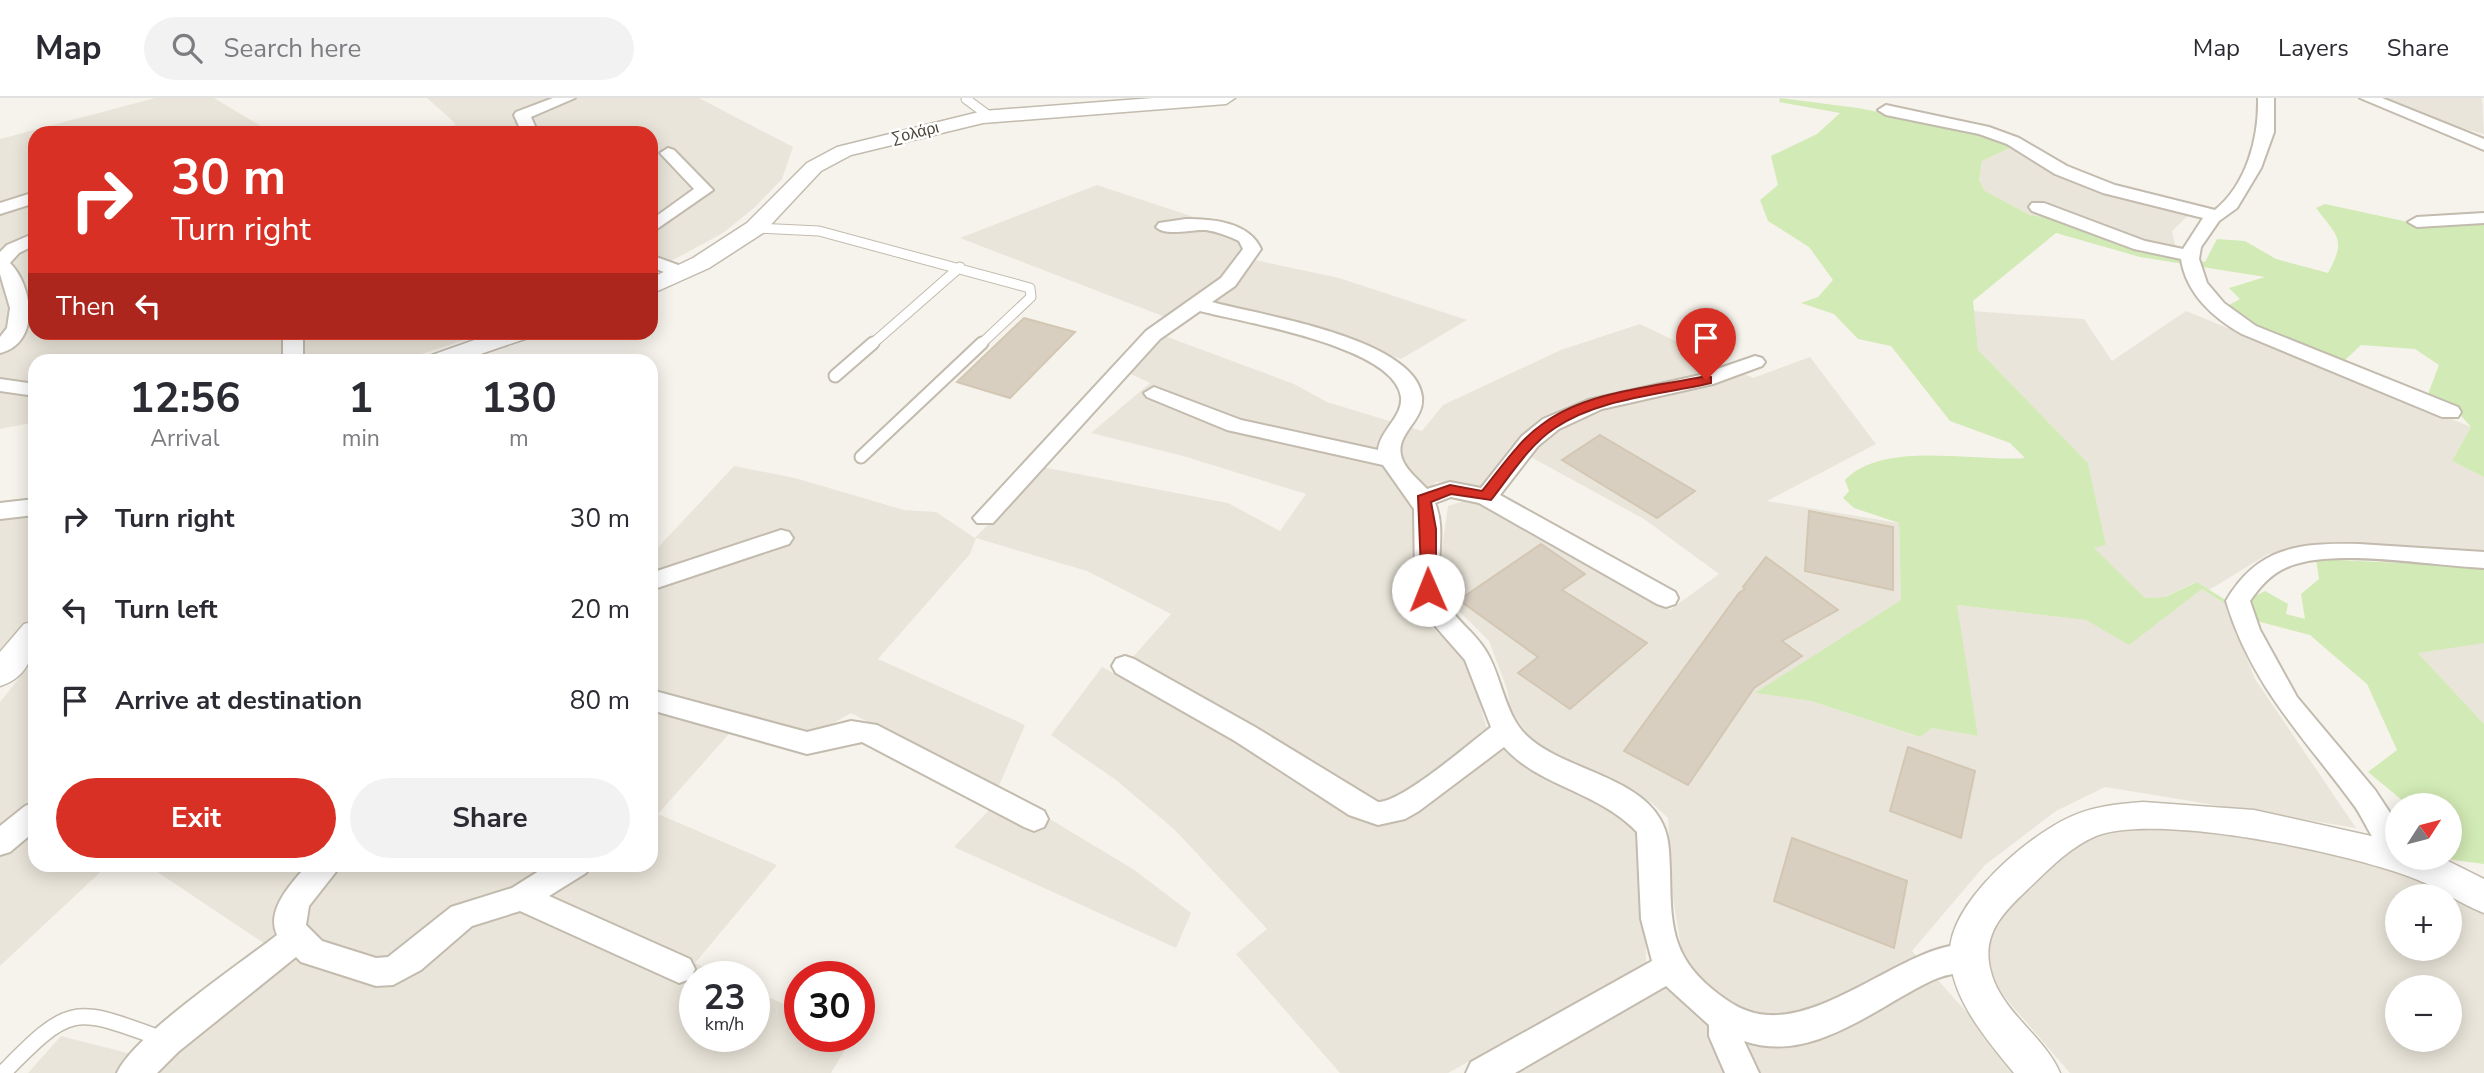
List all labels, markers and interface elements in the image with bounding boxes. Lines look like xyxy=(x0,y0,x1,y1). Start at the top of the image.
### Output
search box xyxy=(144,17,634,80)
text: Map xyxy=(35,26,102,71)
icon: search xyxy=(168,29,206,67)
text: Search here xyxy=(224,31,361,66)
text: Map xyxy=(2193,32,2240,64)
text: Layers xyxy=(2278,32,2349,64)
text: Share xyxy=(2387,32,2449,64)
street label: Σολάρι xyxy=(889,116,942,149)
text: 30 m xyxy=(171,144,286,211)
icon: right xyxy=(56,154,147,245)
text: Turn right xyxy=(171,208,311,251)
icon: left xyxy=(129,287,167,325)
text: Then xyxy=(56,289,115,324)
pin xyxy=(1676,308,1736,380)
icon: arrive xyxy=(1687,319,1725,357)
text: 12:56 xyxy=(129,370,240,427)
text: 1 xyxy=(348,370,373,427)
text: 130 xyxy=(481,370,557,427)
text: Arrival xyxy=(150,423,219,454)
text: min xyxy=(342,423,380,454)
text: m xyxy=(509,423,529,454)
icon: right xyxy=(56,500,94,538)
text: Turn right xyxy=(115,501,234,536)
text: 30 m xyxy=(570,501,630,536)
position arrow xyxy=(1391,553,1465,627)
icon: left xyxy=(56,591,94,629)
text: Turn left xyxy=(115,592,218,627)
text: 20 m xyxy=(570,592,630,627)
icon: arrive xyxy=(56,682,94,720)
text: Arrive at destination xyxy=(115,683,362,718)
text: 80 m xyxy=(570,683,630,718)
button: Exit xyxy=(56,778,336,858)
button: Share xyxy=(350,778,630,858)
north arrow xyxy=(2385,793,2462,870)
map controls xyxy=(2385,793,2462,1052)
button: + xyxy=(2385,884,2462,961)
speed limit sign: 30 xyxy=(784,961,875,1052)
text: 23 xyxy=(703,974,746,1021)
button: − xyxy=(2385,975,2462,1052)
text: km/h xyxy=(705,1012,744,1036)

